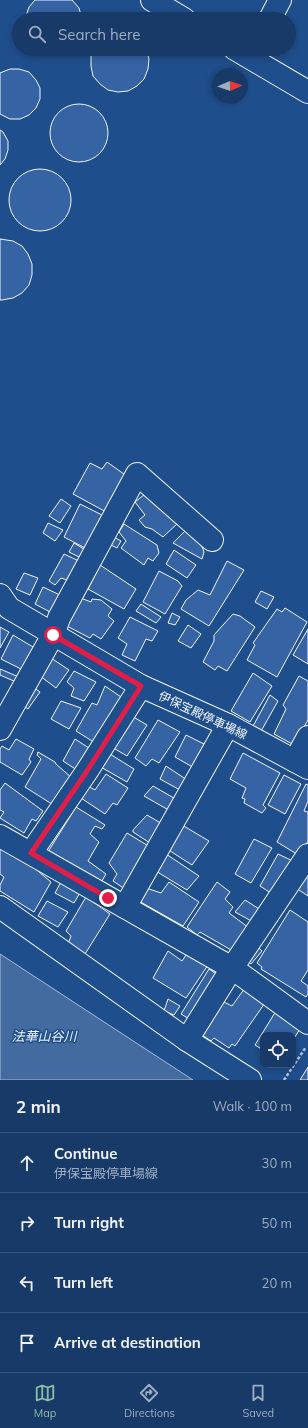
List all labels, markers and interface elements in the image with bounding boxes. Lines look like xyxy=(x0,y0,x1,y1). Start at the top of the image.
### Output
search box xyxy=(12,12,296,56)
icon: search xyxy=(26,23,48,45)
text: Search here xyxy=(58,25,140,44)
north arrow xyxy=(212,68,248,104)
route start xyxy=(44,626,62,644)
street label: 伊保宝殿停車場線 xyxy=(156,688,250,742)
route end xyxy=(99,889,117,907)
water label: 法華山谷川 xyxy=(11,1028,78,1044)
map controls xyxy=(260,1032,296,1068)
button: locate xyxy=(260,1032,296,1068)
text: 2 min xyxy=(16,1096,61,1117)
text: Walk · 100 m xyxy=(213,1098,292,1114)
text: Continue xyxy=(54,1144,117,1163)
icon: ahead xyxy=(16,1152,38,1174)
text: 30 m xyxy=(262,1155,292,1171)
text: 伊保宝殿停車場線 xyxy=(54,1165,158,1181)
icon: right xyxy=(16,1212,38,1234)
text: Turn right xyxy=(54,1213,124,1232)
text: 50 m xyxy=(262,1215,292,1231)
icon: left xyxy=(16,1272,38,1294)
text: Turn left xyxy=(54,1273,113,1292)
text: 20 m xyxy=(262,1275,292,1291)
icon: arrive xyxy=(16,1332,38,1354)
text: Arrive at destination xyxy=(54,1333,201,1352)
tab: Map xyxy=(34,1382,56,1420)
tab: Directions xyxy=(124,1382,175,1420)
tab: Saved xyxy=(242,1382,274,1420)

